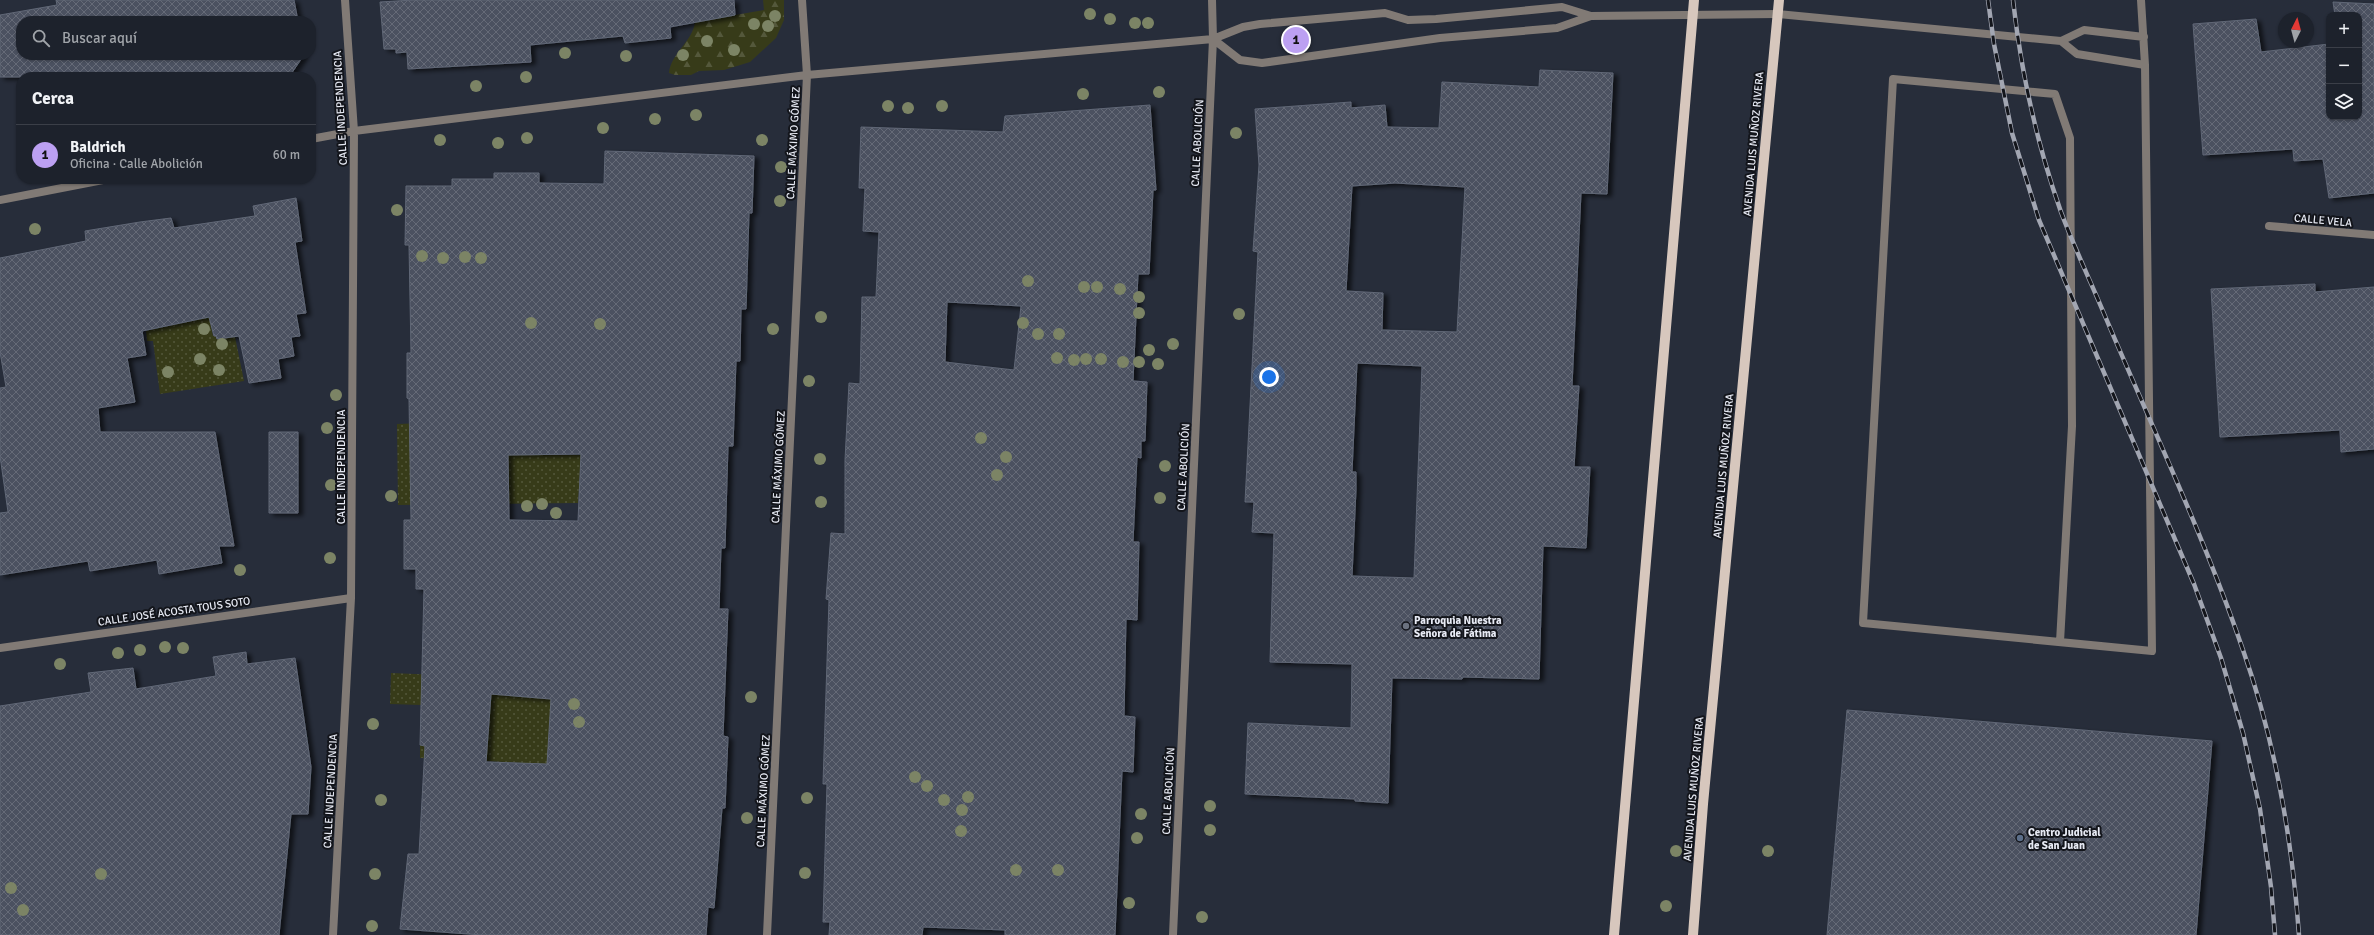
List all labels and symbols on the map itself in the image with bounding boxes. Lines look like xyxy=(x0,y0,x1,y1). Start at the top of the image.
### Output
north arrow xyxy=(2278,12,2314,48)
pin: 1 xyxy=(1283,25,1309,55)
street label: CALLE INDEPENDENCIA xyxy=(331,50,350,166)
street label: AVENIDA LUIS MUÑOZ RIVERA xyxy=(1741,71,1766,217)
street label: CALLE MÁXIMO GÓMEZ xyxy=(783,86,803,200)
street label: CALLE ABOLICIÓN xyxy=(1188,99,1206,187)
street label: CALLE VELA xyxy=(2293,211,2353,230)
your location xyxy=(1259,367,1279,387)
street label: AVENIDA LUIS MUÑOZ RIVERA xyxy=(1711,393,1736,539)
street label: CALLE INDEPENDENCIA xyxy=(335,409,348,524)
street label: CALLE MÁXIMO GÓMEZ xyxy=(768,410,788,524)
street label: CALLE ABOLICIÓN xyxy=(1174,423,1192,511)
street label: CALLE JOSÉ ACOSTA TOUS SOTO xyxy=(97,593,251,629)
place label: Parroquia Nuestra Señora de Fátima xyxy=(1414,614,1502,640)
marker: Parroquia Nuestra Señora de Fátima xyxy=(1401,621,1411,631)
street label: AVENIDA LUIS MUÑOZ RIVERA xyxy=(1681,716,1706,862)
street label: CALLE INDEPENDENCIA xyxy=(321,733,340,849)
street label: CALLE MÁXIMO GÓMEZ xyxy=(753,734,773,848)
street label: CALLE ABOLICIÓN xyxy=(1159,747,1177,835)
place label: Centro Judicial de San Juan xyxy=(2028,826,2101,852)
marker: Centro Judicial de San Juan xyxy=(2015,833,2025,843)

